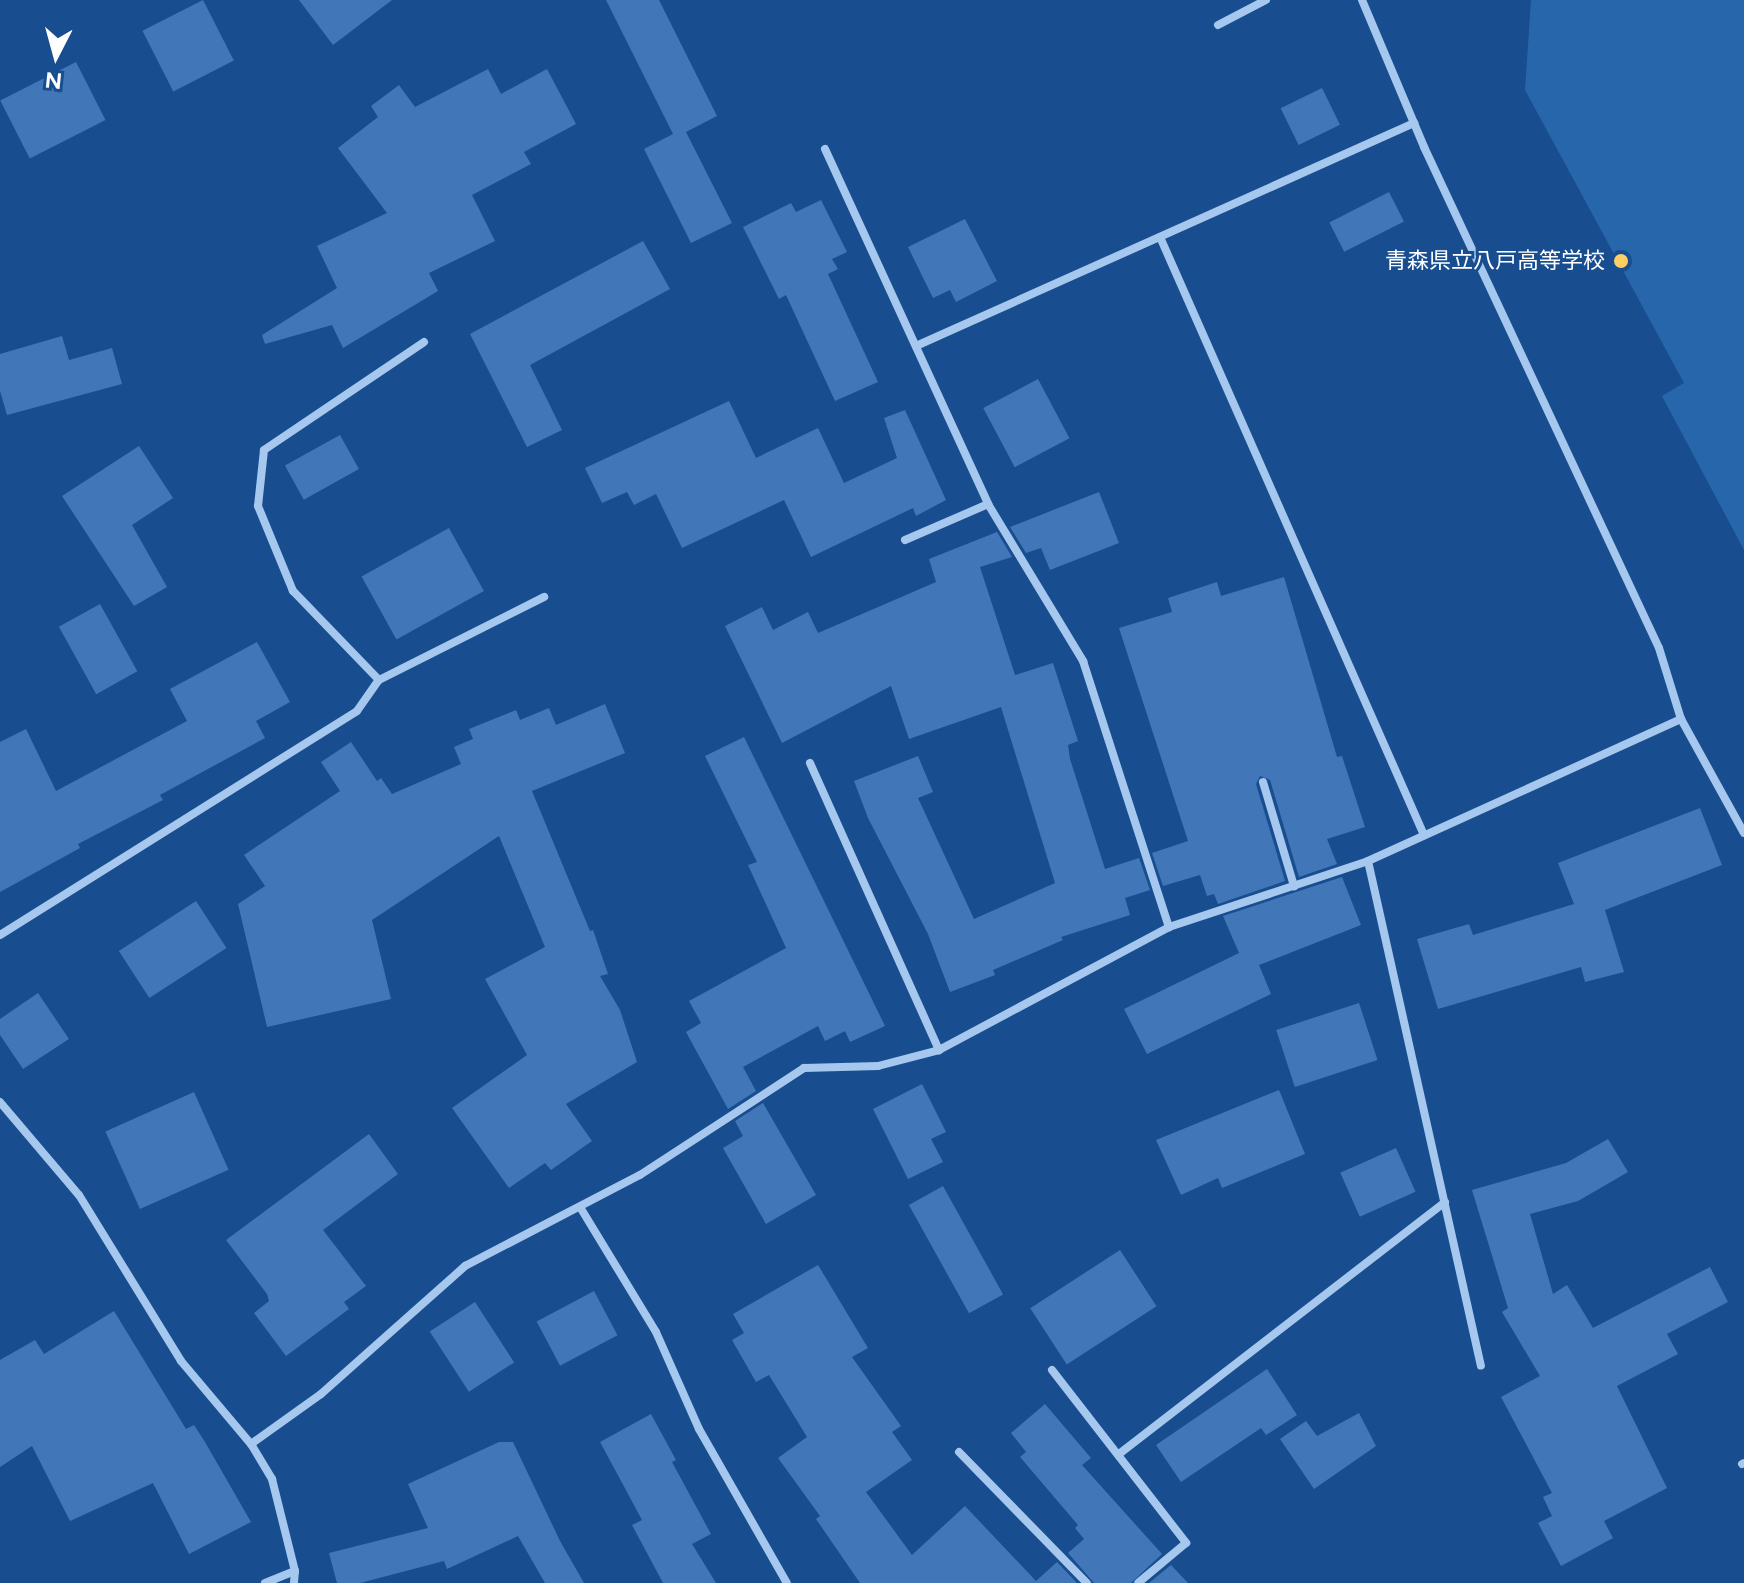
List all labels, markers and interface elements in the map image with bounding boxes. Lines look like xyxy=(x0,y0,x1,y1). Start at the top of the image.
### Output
north arrow xyxy=(16,16,96,96)
text: N xyxy=(44,66,63,95)
place label: 青森県立八戸高等学校 xyxy=(1385,248,1605,274)
marker: 青森県立八戸高等学校 xyxy=(1612,252,1630,270)

